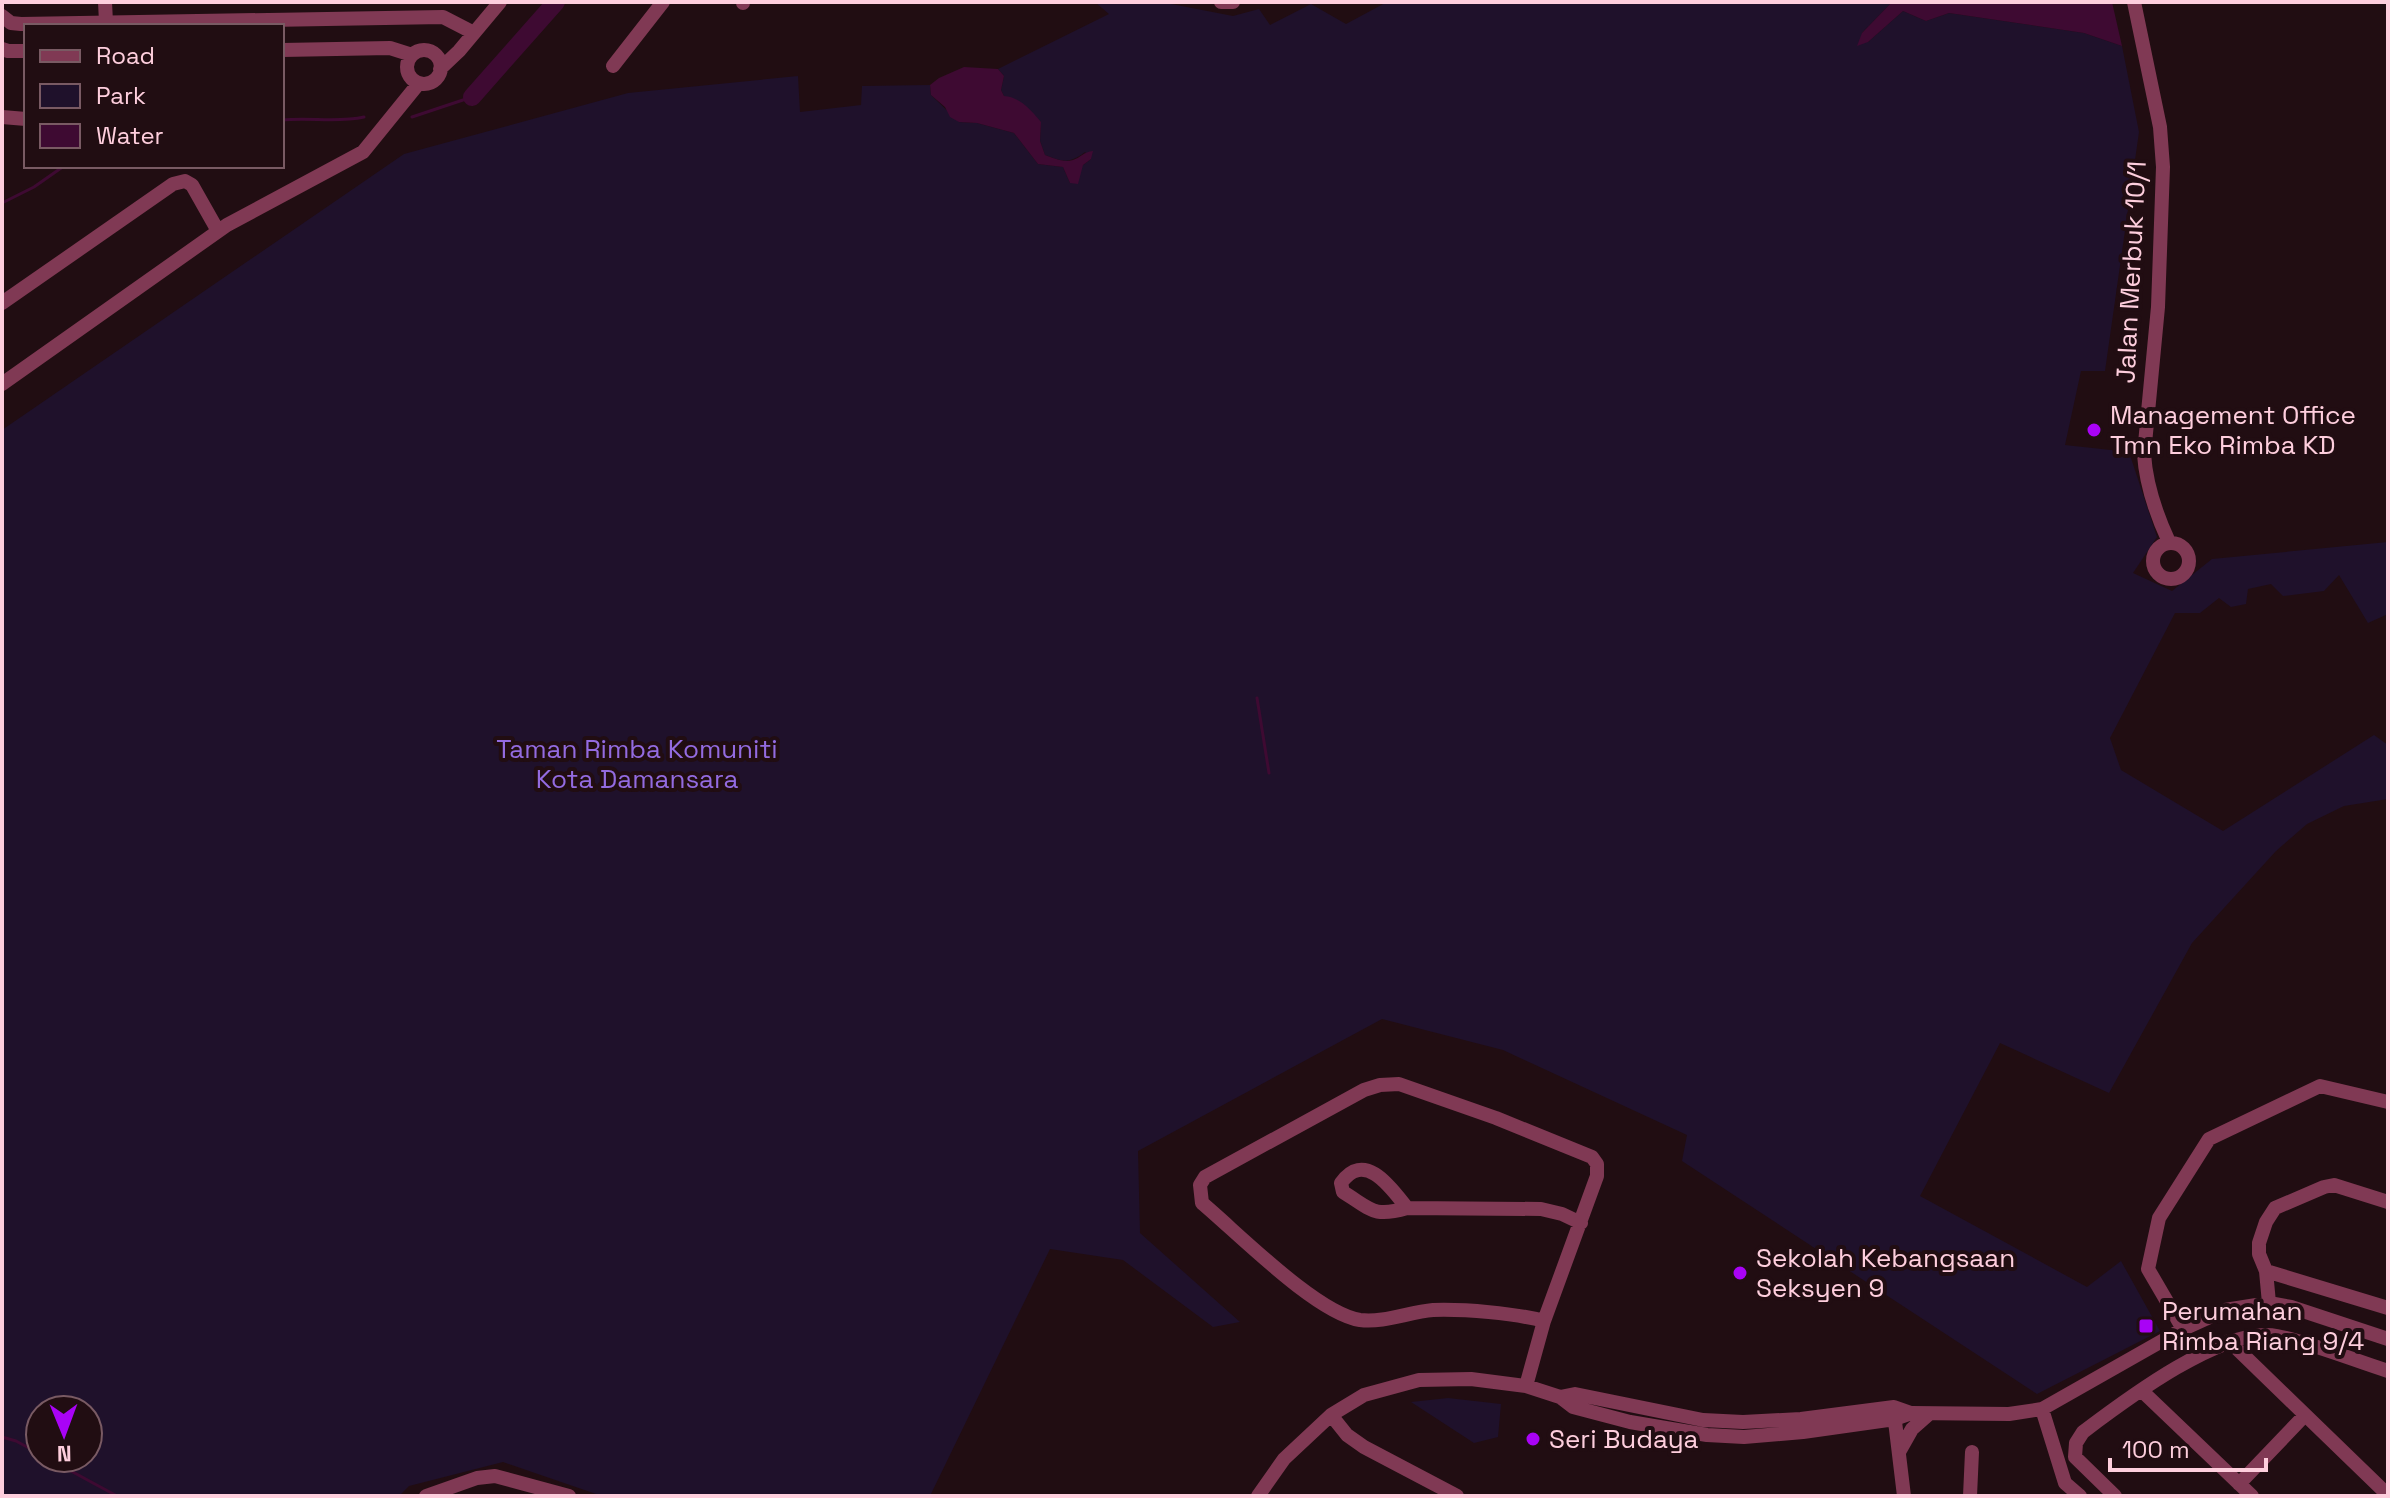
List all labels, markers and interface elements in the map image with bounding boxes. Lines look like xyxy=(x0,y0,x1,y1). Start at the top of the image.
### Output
legend xyxy=(24,24,284,168)
text: Road xyxy=(96,40,155,71)
text: Park xyxy=(96,80,146,111)
text: Water xyxy=(96,120,164,151)
street label: Jalan Merbuk 10/1 xyxy=(2108,160,2154,384)
place label: Management Office Tmn Eko Rimba KD xyxy=(2110,398,2356,462)
marker: Management Office Tmn Eko Rimba KD xyxy=(2085,421,2103,439)
park label: Taman Rimba Komuniti Kota Damansara xyxy=(496,732,778,796)
place label: Sekolah Kebangsaan Seksyen 9 xyxy=(1756,1241,2015,1305)
marker: Sekolah Kebangsaan Seksyen 9 xyxy=(1731,1264,1749,1282)
place label: Perumahan Rimba Riang 9/4 xyxy=(2162,1294,2364,1358)
marker: Perumahan Rimba Riang 9/4 xyxy=(2137,1317,2155,1335)
north arrow xyxy=(24,1394,104,1474)
place label: Seri Budaya xyxy=(1549,1422,1699,1456)
scale bar xyxy=(2110,1422,2266,1472)
marker: Seri Budaya xyxy=(1524,1430,1542,1448)
text: 100 m xyxy=(2122,1434,2190,1465)
text: N xyxy=(57,1440,72,1468)

